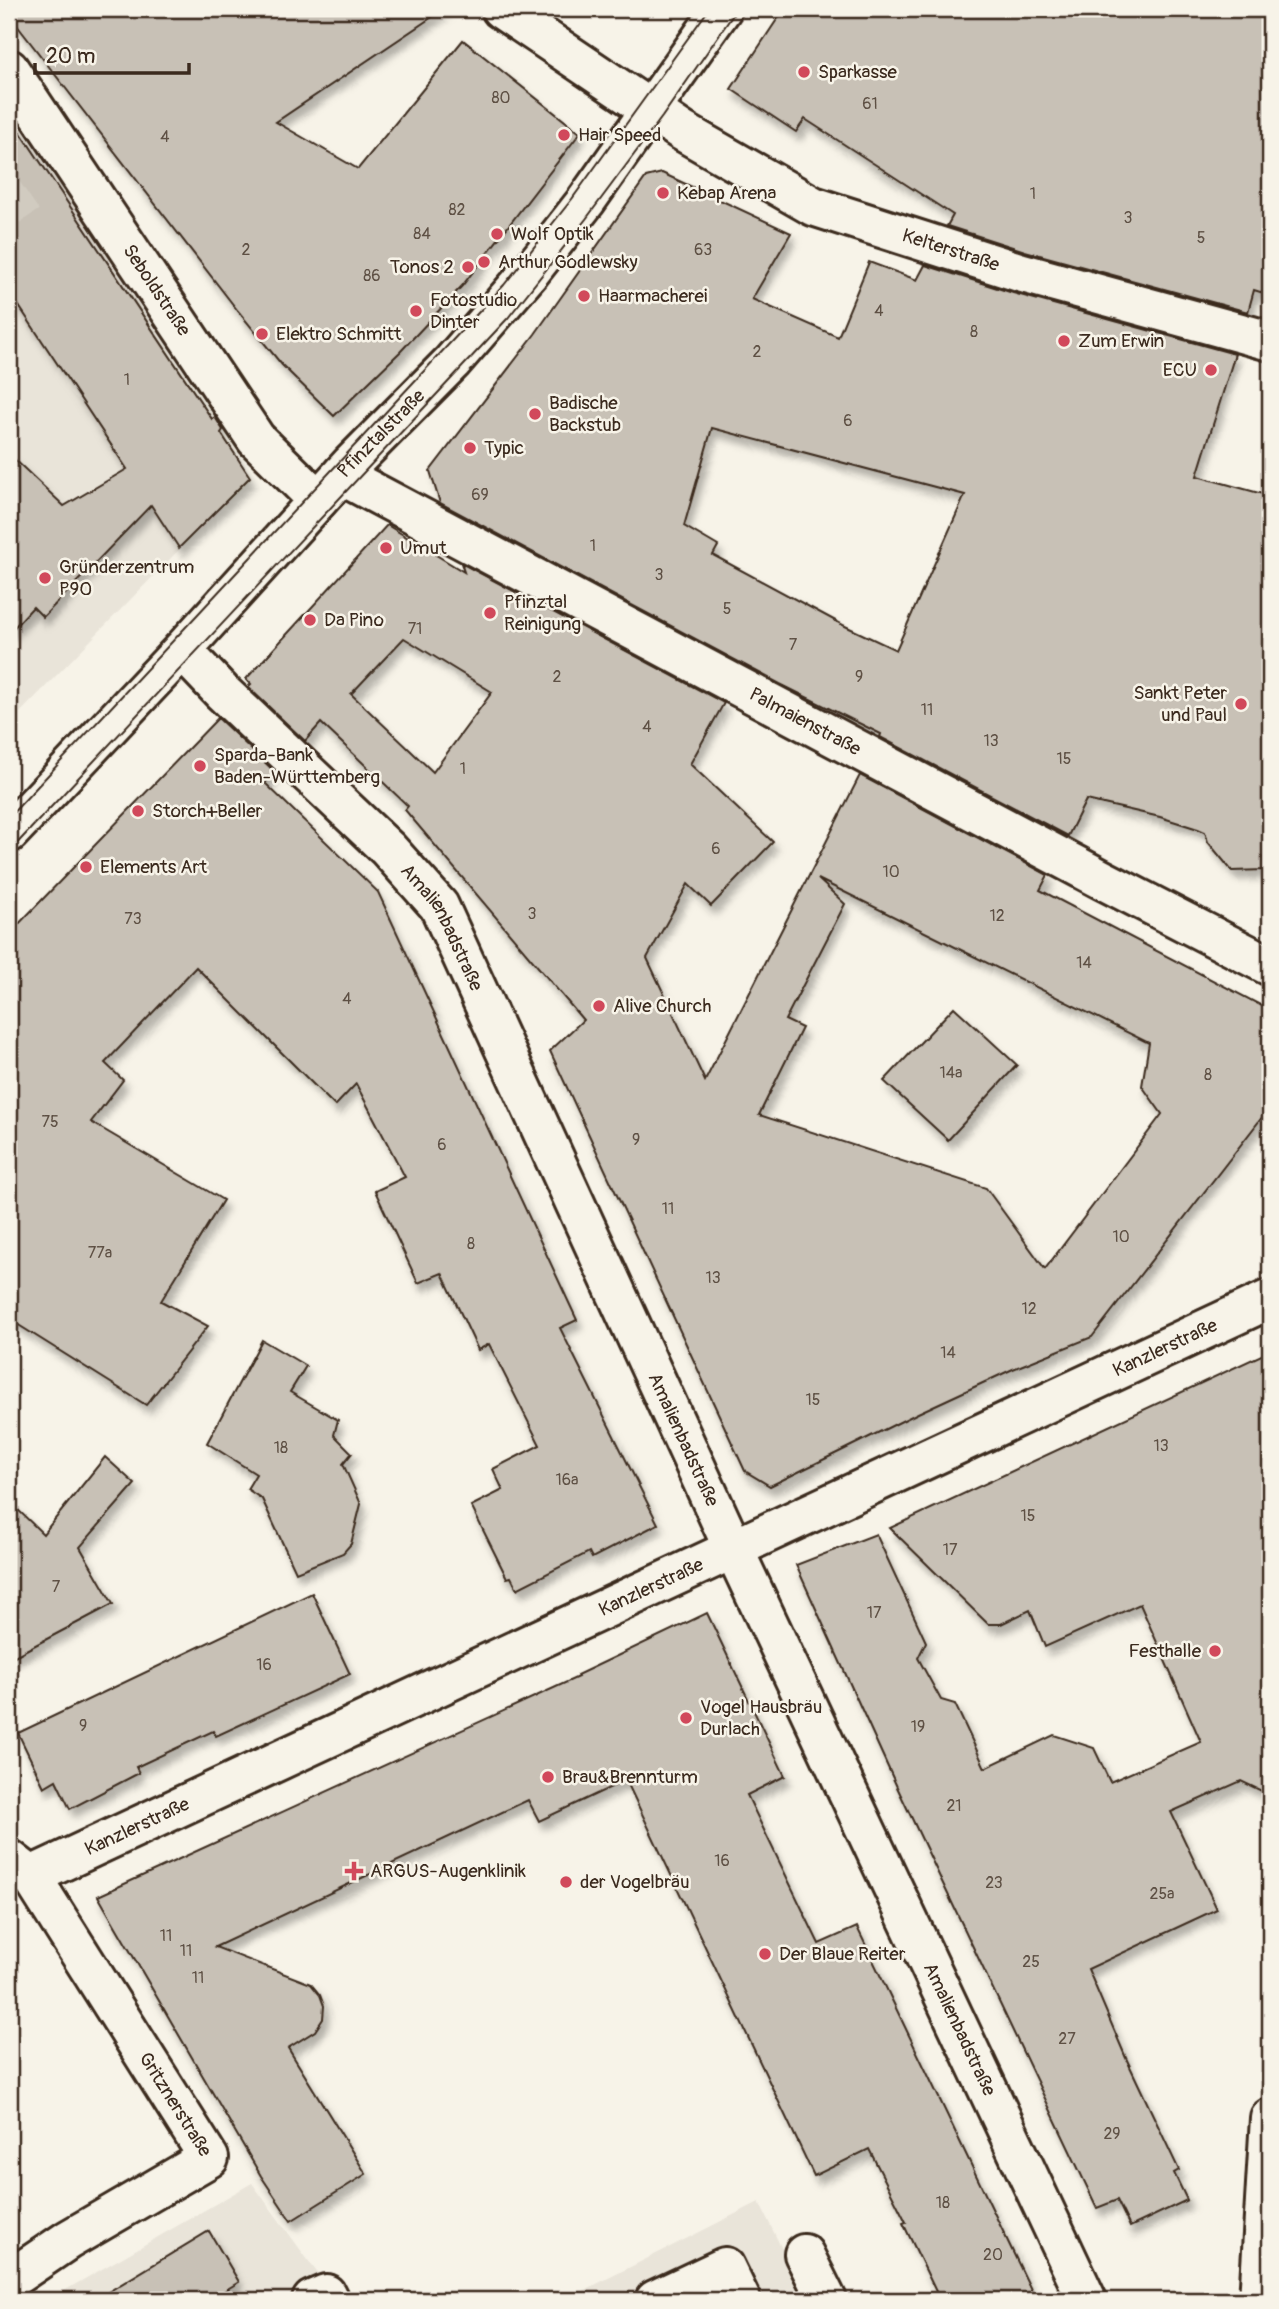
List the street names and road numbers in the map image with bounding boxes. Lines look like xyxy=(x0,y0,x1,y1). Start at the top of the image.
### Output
street label: Kelterstraße xyxy=(899,223,1003,277)
street label: Seboldstraße xyxy=(117,240,196,341)
street label: Pfinztalstraße xyxy=(332,384,431,483)
street label: Palmaienstraße xyxy=(745,682,866,761)
street label: Amalienbadstraße xyxy=(395,859,489,995)
street label: Kanzlerstraße xyxy=(1109,1313,1222,1383)
street label: Amalienbadstraße xyxy=(642,1369,725,1511)
street label: Kanzlerstraße xyxy=(595,1552,708,1622)
street label: Kanzlerstraße xyxy=(81,1792,194,1861)
street label: Amalienbadstraße xyxy=(918,1959,1001,2100)
street label: Gritznerstraße xyxy=(133,2048,217,2162)

